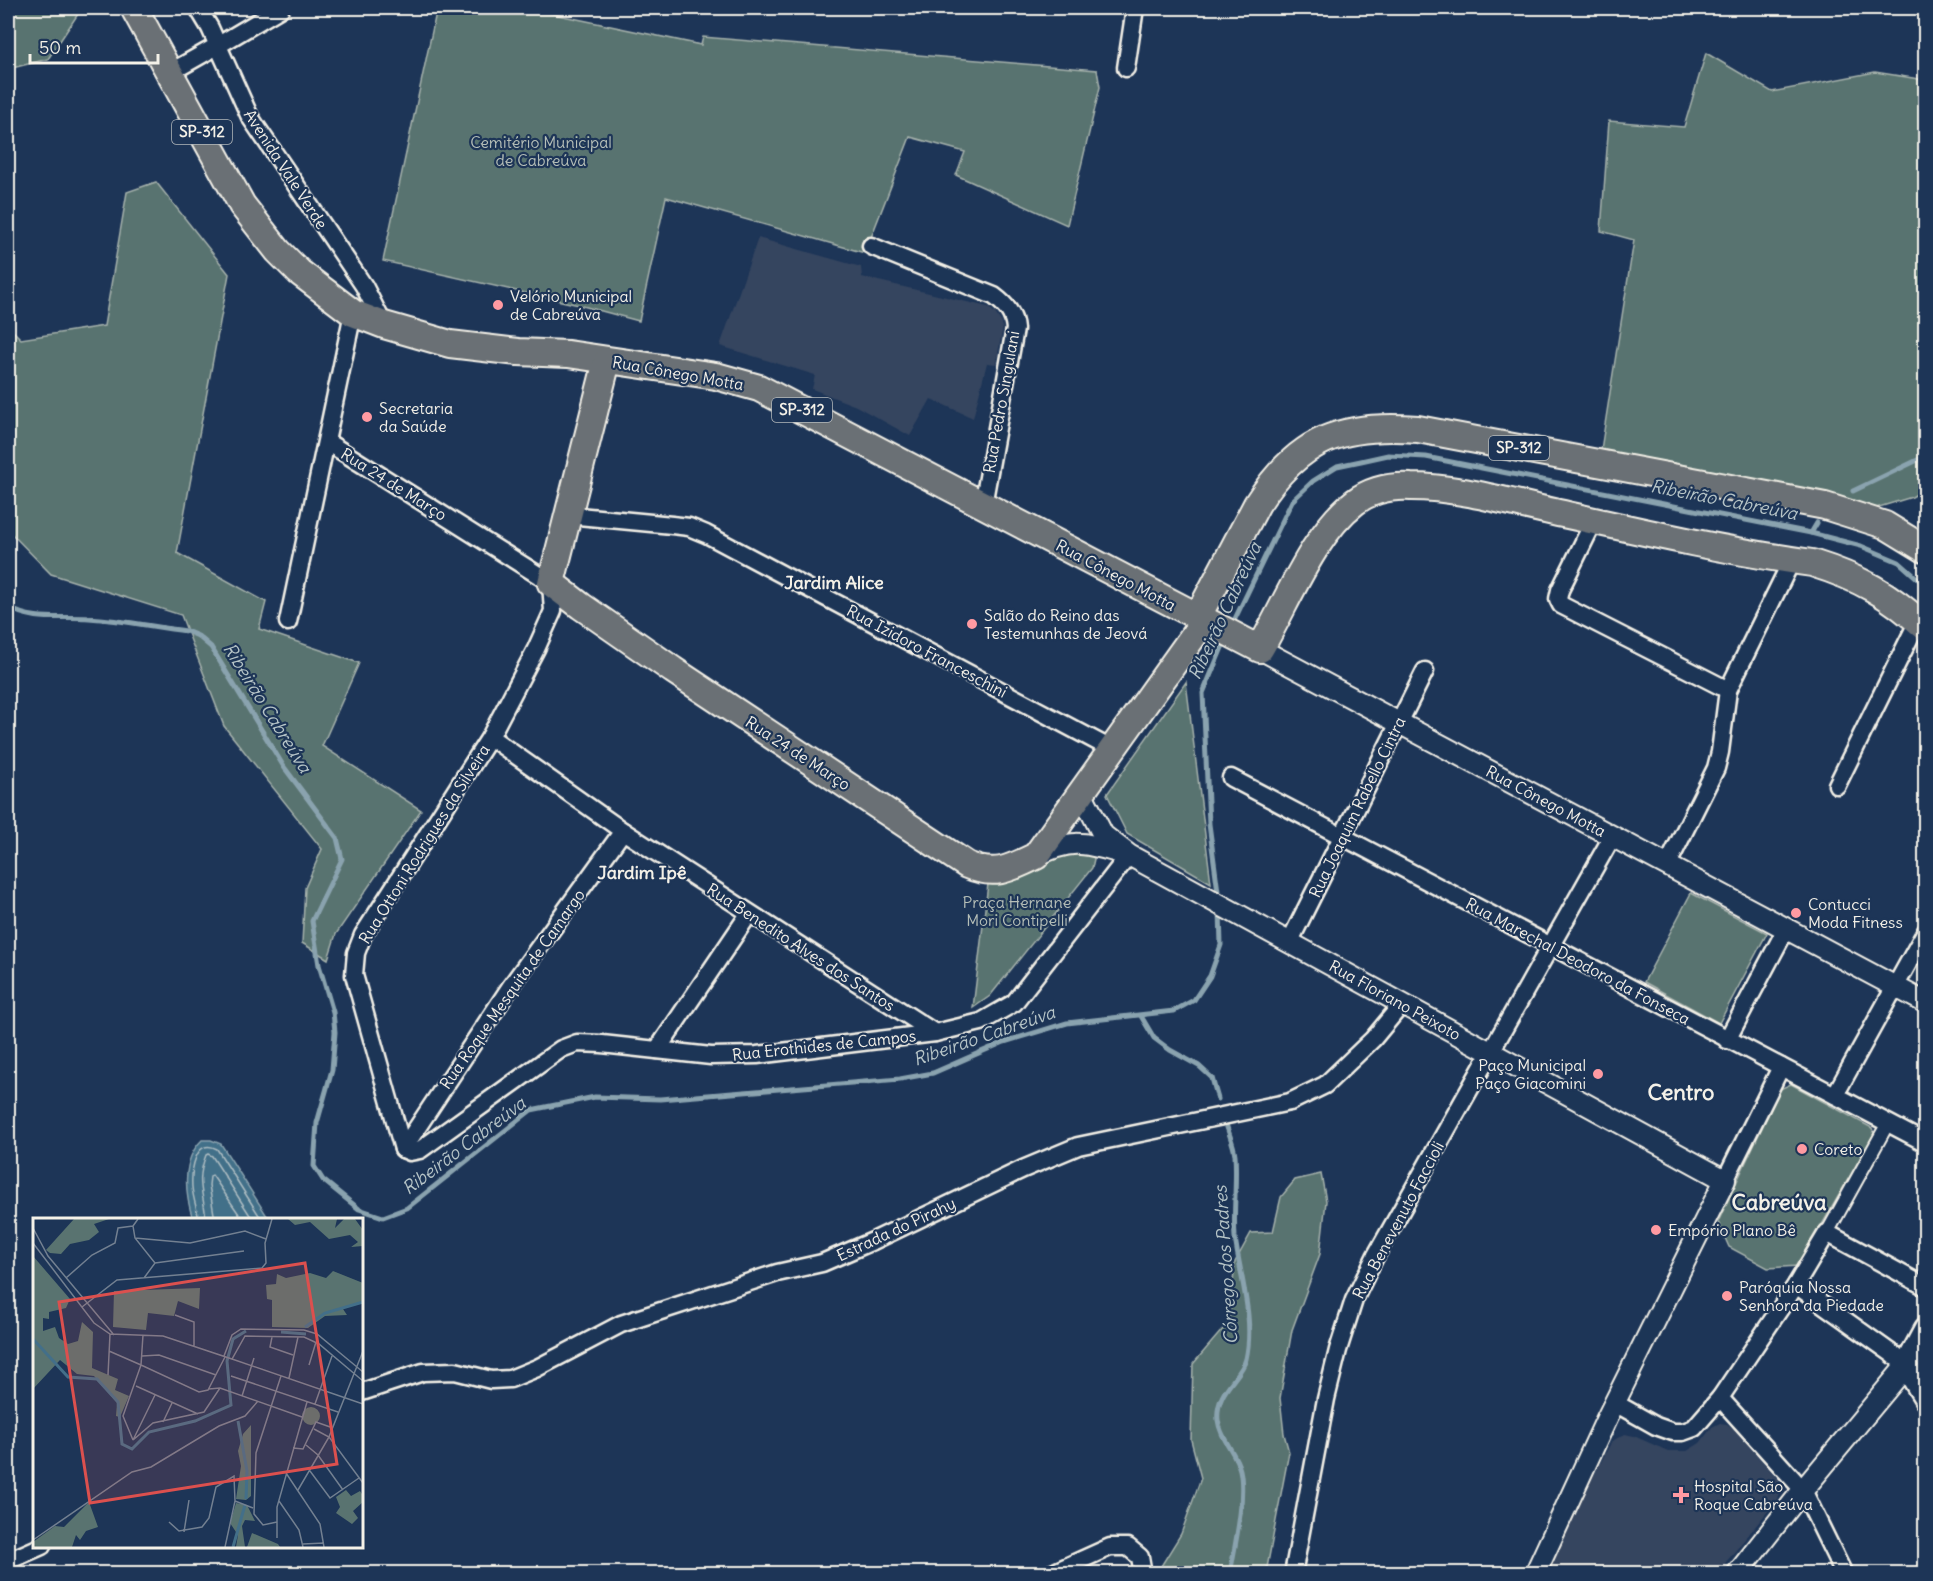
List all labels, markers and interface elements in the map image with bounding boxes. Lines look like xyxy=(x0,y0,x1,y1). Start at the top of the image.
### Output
scale bar xyxy=(30,27,158,65)
text: 50 m xyxy=(39,36,81,59)
street label: Avenida Vale Verde xyxy=(240,105,332,233)
road number: SP-312 xyxy=(172,120,232,144)
park label: Cemitério Municipal de Cabreúva xyxy=(470,132,612,170)
place label: Velório Municipal de Cabreúva xyxy=(510,286,632,324)
marker: Velório Municipal de Cabreúva xyxy=(491,298,505,312)
street label: Rua Pedro Singulani xyxy=(979,329,1023,475)
street label: Rua Cônego Motta xyxy=(611,352,745,394)
place label: Secretaria da Saúde xyxy=(379,398,453,436)
road number: SP-312 xyxy=(772,398,832,422)
marker: Secretaria da Saúde xyxy=(360,410,374,424)
road number: SP-312 xyxy=(1489,436,1549,460)
street label: Rua 24 de Março xyxy=(337,443,451,525)
water label: Ribeirão Cabreúva xyxy=(1649,474,1801,525)
street label: Rua Cônego Motta xyxy=(1053,535,1179,615)
water label: Ribeirão Cabreúva xyxy=(1183,537,1267,683)
district label: Jardim Alice xyxy=(784,571,884,594)
street label: Rua Izidoro Franceschini xyxy=(843,600,1011,702)
place label: Salão do Reino das Testemunhas de Jeová xyxy=(984,605,1147,643)
marker: Salão do Reino das Testemunhas de Jeová xyxy=(965,617,979,631)
water label: Ribeirão Cabreúva xyxy=(218,639,317,778)
street label: Rua 24 de Março xyxy=(742,712,854,794)
street label: Rua Joaquim Rabello Cintra xyxy=(1304,713,1410,901)
street label: Rua Ottoni Rodrigues da Silveira xyxy=(354,741,494,947)
street label: Rua Cônego Motta xyxy=(1483,761,1609,841)
district label: Jardim Ipê xyxy=(598,861,687,884)
street label: Rua Benedito Alves dos Santos xyxy=(703,879,899,1015)
street label: Rua Roque Mesquita de Camargo xyxy=(435,885,589,1093)
park label: Praça Hernane Mori Contipelli xyxy=(963,892,1071,930)
street label: Rua Marechal Deodoro da Fonseca xyxy=(1462,893,1694,1029)
place label: Contucci Moda Fitness xyxy=(1808,894,1903,932)
marker: Contucci Moda Fitness xyxy=(1789,906,1803,920)
street label: Rua Floriano Peixoto xyxy=(1326,956,1464,1044)
water label: Ribeirão Cabreúva xyxy=(910,1000,1060,1071)
street label: Rua Erothides de Campos xyxy=(731,1025,917,1065)
place label: Paço Municipal Paço Giacomini xyxy=(1475,1055,1586,1093)
marker: Paço Municipal Paço Giacomini xyxy=(1591,1067,1605,1081)
district label: Centro xyxy=(1648,1078,1714,1106)
water label: Ribeirão Cabreúva xyxy=(397,1091,531,1200)
street label: Rua Benevenuto Faccioli xyxy=(1348,1138,1448,1302)
place label: Coreto xyxy=(1814,1139,1862,1159)
marker: Coreto xyxy=(1795,1142,1809,1156)
water label: Córrego dos Padres xyxy=(1208,1183,1243,1345)
district label: Cabreúva xyxy=(1731,1188,1827,1216)
street label: Estrada do Pirahy xyxy=(833,1193,959,1265)
inset map xyxy=(33,1218,363,1548)
place label: Empório Plano Bê xyxy=(1668,1220,1796,1240)
marker: Empório Plano Bê xyxy=(1649,1223,1663,1237)
place label: Paróquia Nossa Senhora da Piedade xyxy=(1739,1277,1884,1315)
marker: Paróquia Nossa Senhora da Piedade xyxy=(1720,1289,1734,1303)
place label: Hospital São Roque Cabreúva xyxy=(1694,1476,1813,1514)
marker: Hospital São Roque Cabreúva xyxy=(1672,1486,1690,1504)

